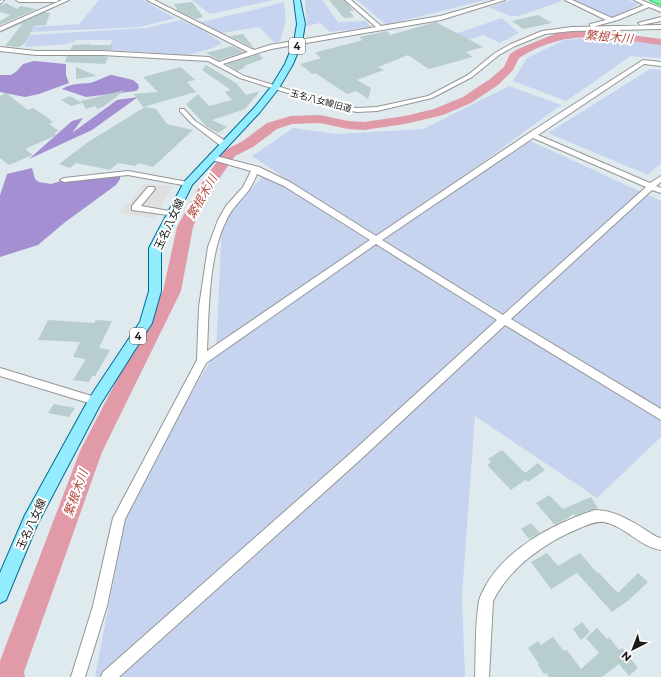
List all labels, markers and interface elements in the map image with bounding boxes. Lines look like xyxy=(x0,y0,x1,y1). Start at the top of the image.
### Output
water label: 繁根木川 xyxy=(584,27,636,46)
road number: 4 xyxy=(289,38,305,54)
street label: 玉名八女線旧道 xyxy=(289,87,353,114)
water label: 繁根木川 xyxy=(183,170,221,221)
street label: 玉名八女線 xyxy=(151,196,187,252)
road number: 4 xyxy=(130,328,146,344)
water label: 繁根木川 xyxy=(60,466,91,518)
street label: 玉名八女線 xyxy=(13,496,49,552)
north arrow xyxy=(613,629,653,669)
text: N xyxy=(618,648,634,665)

